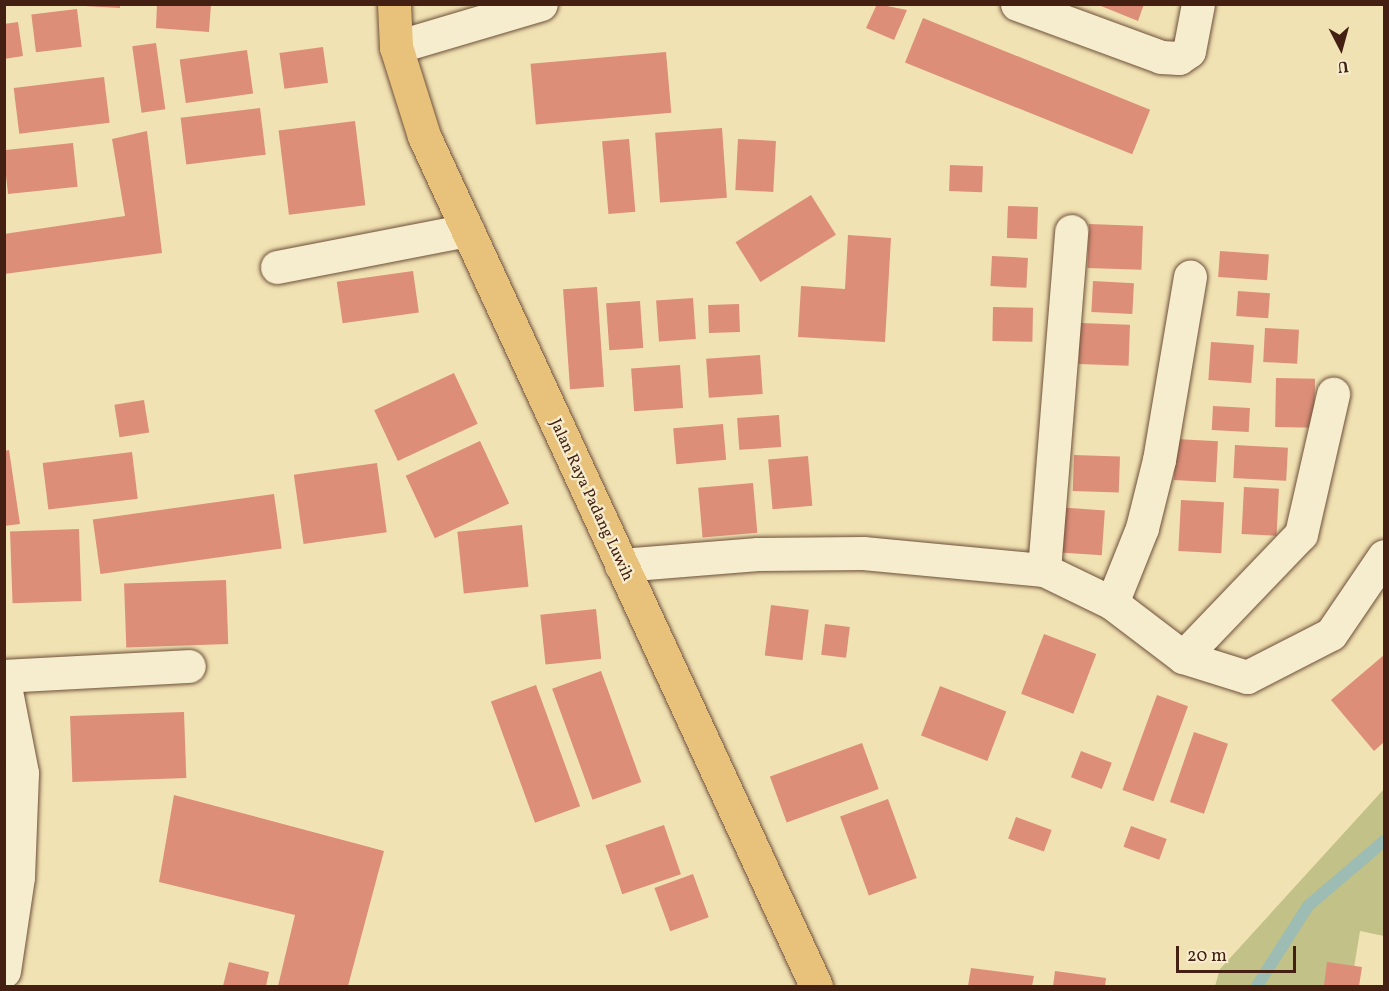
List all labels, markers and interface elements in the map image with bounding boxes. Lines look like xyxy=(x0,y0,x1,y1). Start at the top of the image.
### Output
north arrow xyxy=(1311,18,1371,78)
text: U xyxy=(1336,54,1350,77)
street label: Jalan Raya Padang Luwih xyxy=(545,416,637,584)
scale bar xyxy=(1179,934,1299,972)
text: 20 m xyxy=(1187,944,1227,969)

